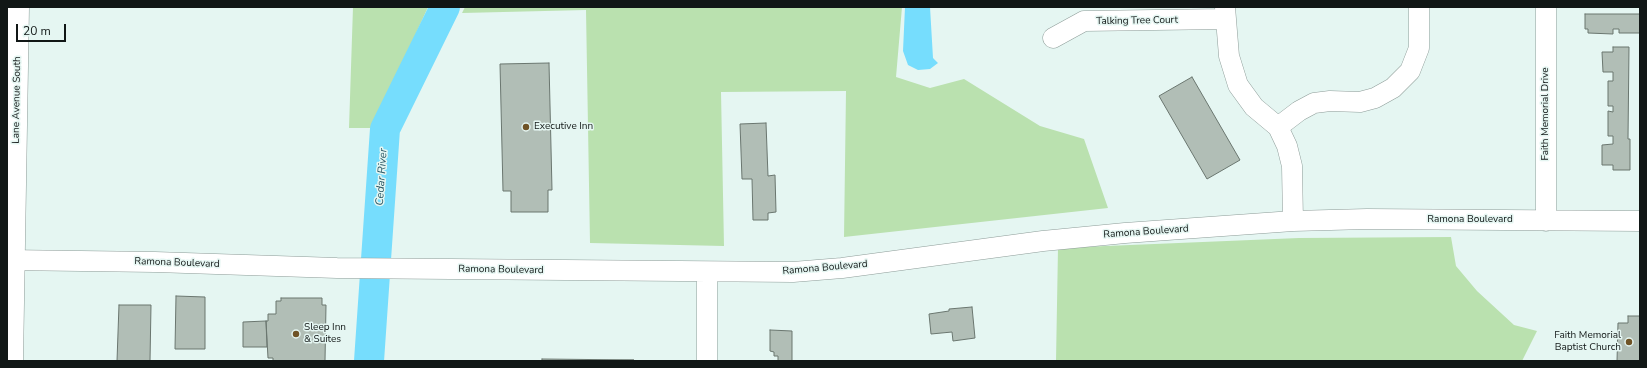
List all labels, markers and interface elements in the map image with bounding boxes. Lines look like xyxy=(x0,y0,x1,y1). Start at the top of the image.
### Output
street label: Talking Tree Court xyxy=(1096,14,1178,28)
scale bar xyxy=(18,16,68,42)
text: 20 m xyxy=(23,23,51,39)
street label: Lane Avenue South xyxy=(10,56,24,144)
street label: Faith Memorial Drive xyxy=(1540,67,1552,161)
place label: Executive Inn xyxy=(534,121,593,133)
marker: Executive Inn xyxy=(521,122,531,132)
water label: Cedar River xyxy=(373,148,391,206)
street label: Ramona Boulevard xyxy=(1427,214,1513,226)
street label: Ramona Boulevard xyxy=(1103,223,1189,241)
street label: Ramona Boulevard xyxy=(134,256,220,270)
street label: Ramona Boulevard xyxy=(782,258,868,278)
street label: Ramona Boulevard xyxy=(458,263,544,277)
place label: Sleep Inn & Suites xyxy=(304,322,346,346)
marker: Sleep Inn & Suites xyxy=(291,329,301,339)
place label: Faith Memorial Baptist Church xyxy=(1554,330,1621,354)
marker: Faith Memorial Baptist Church xyxy=(1624,337,1634,347)

